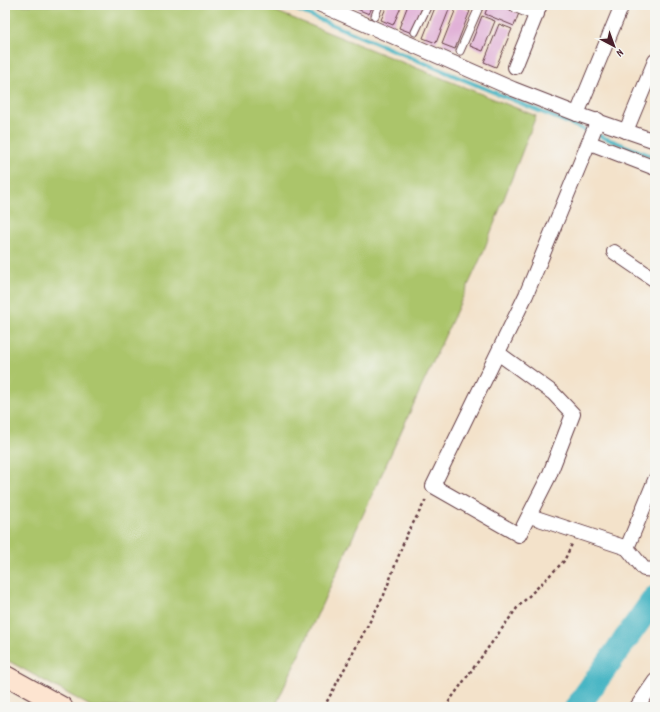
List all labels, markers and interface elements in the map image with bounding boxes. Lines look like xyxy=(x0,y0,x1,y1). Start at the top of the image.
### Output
north arrow xyxy=(594,26,634,66)
text: N xyxy=(612,44,627,60)

